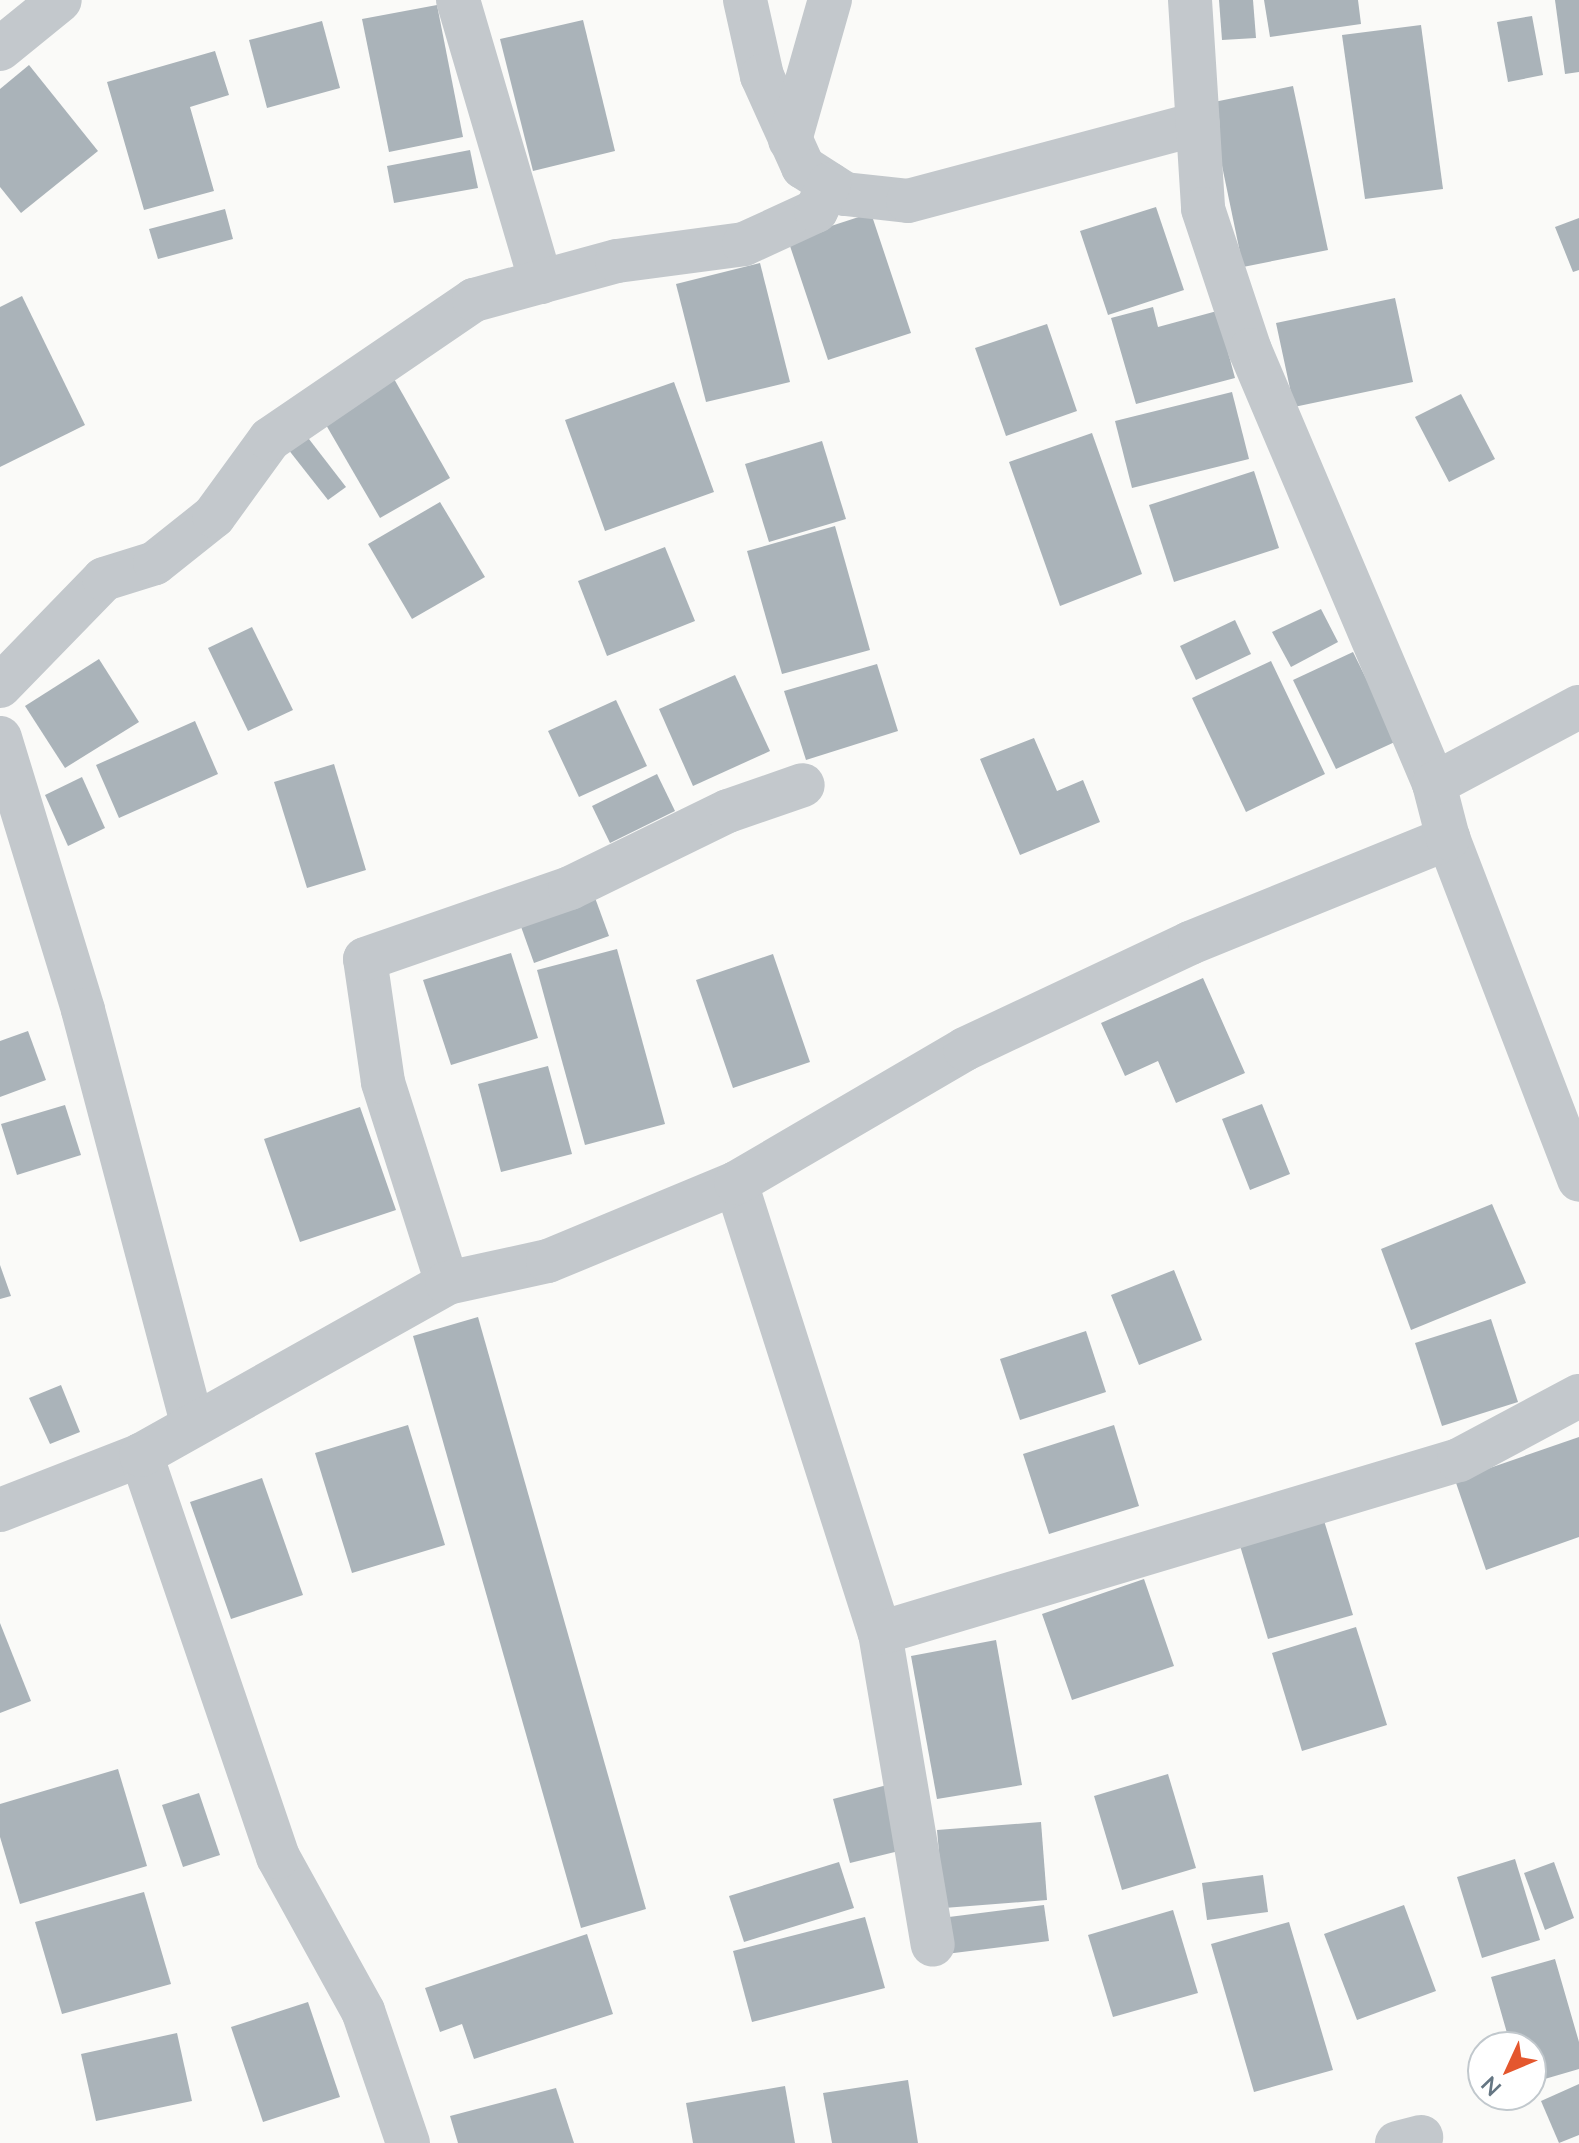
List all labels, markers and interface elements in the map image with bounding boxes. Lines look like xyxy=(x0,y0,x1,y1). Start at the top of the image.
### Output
north arrow xyxy=(1467,2031,1547,2111)
text: N xyxy=(1475,2071,1506,2102)

